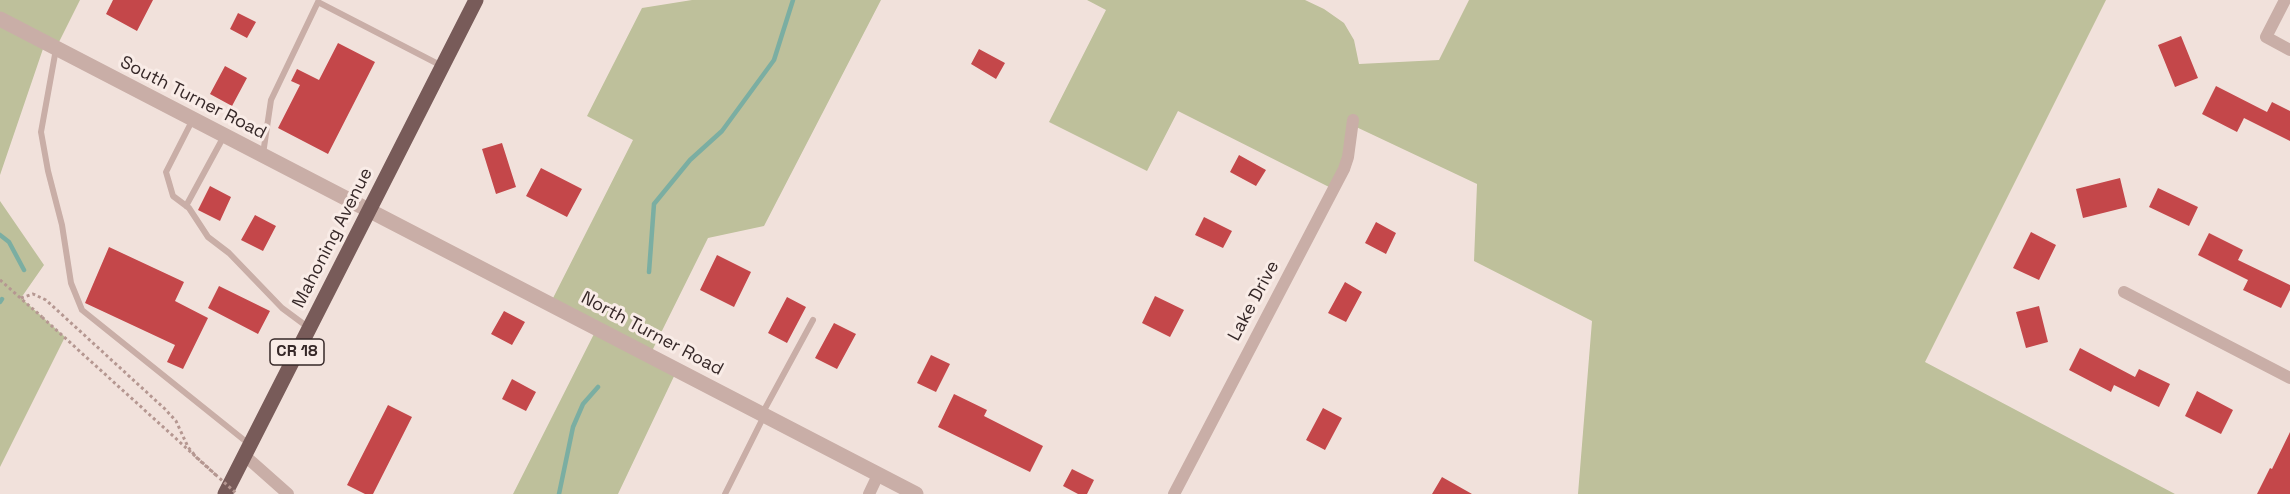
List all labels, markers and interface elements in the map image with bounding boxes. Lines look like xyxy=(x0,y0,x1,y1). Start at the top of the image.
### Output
street label: South Turner Road xyxy=(116,52,270,144)
street label: Mahoning Avenue xyxy=(288,164,378,312)
street label: Lake Drive xyxy=(1224,257,1284,345)
street label: North Turner Road xyxy=(577,287,727,381)
road number: CR 18 xyxy=(270,339,324,365)

